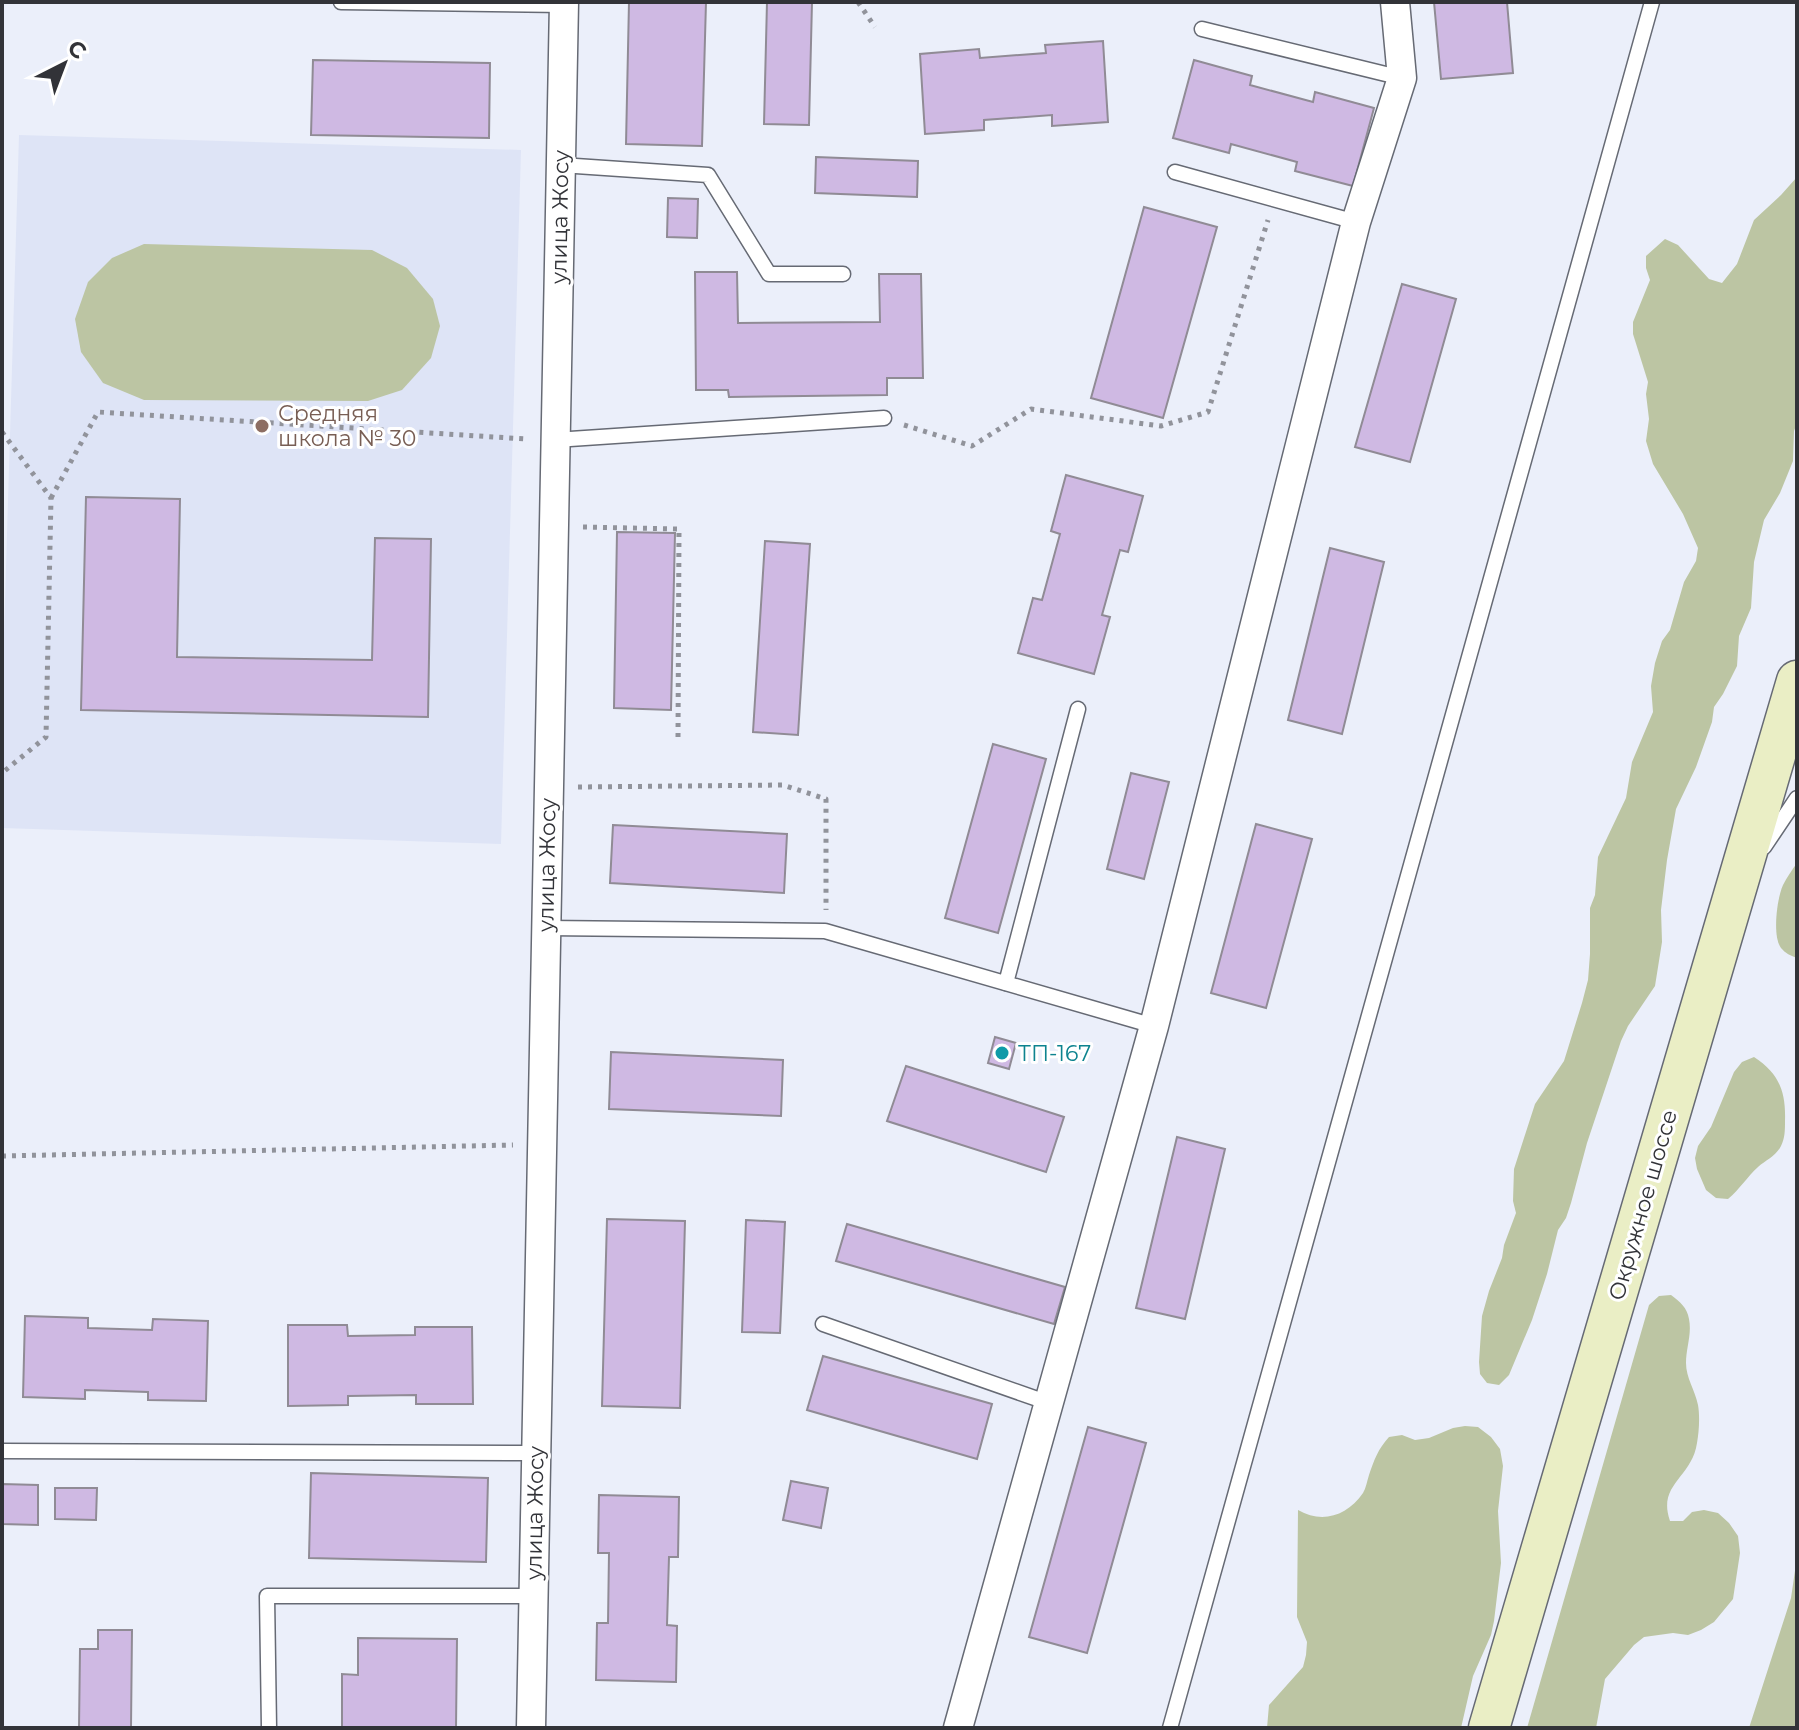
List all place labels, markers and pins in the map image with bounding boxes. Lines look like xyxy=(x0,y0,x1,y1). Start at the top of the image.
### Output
place label: Средняя школа № 30 xyxy=(278,400,416,452)
marker: Средняя школа № 30 xyxy=(253,417,271,435)
place label: ТП-167 xyxy=(1018,1040,1091,1067)
marker: ТП-167 xyxy=(993,1044,1011,1062)

